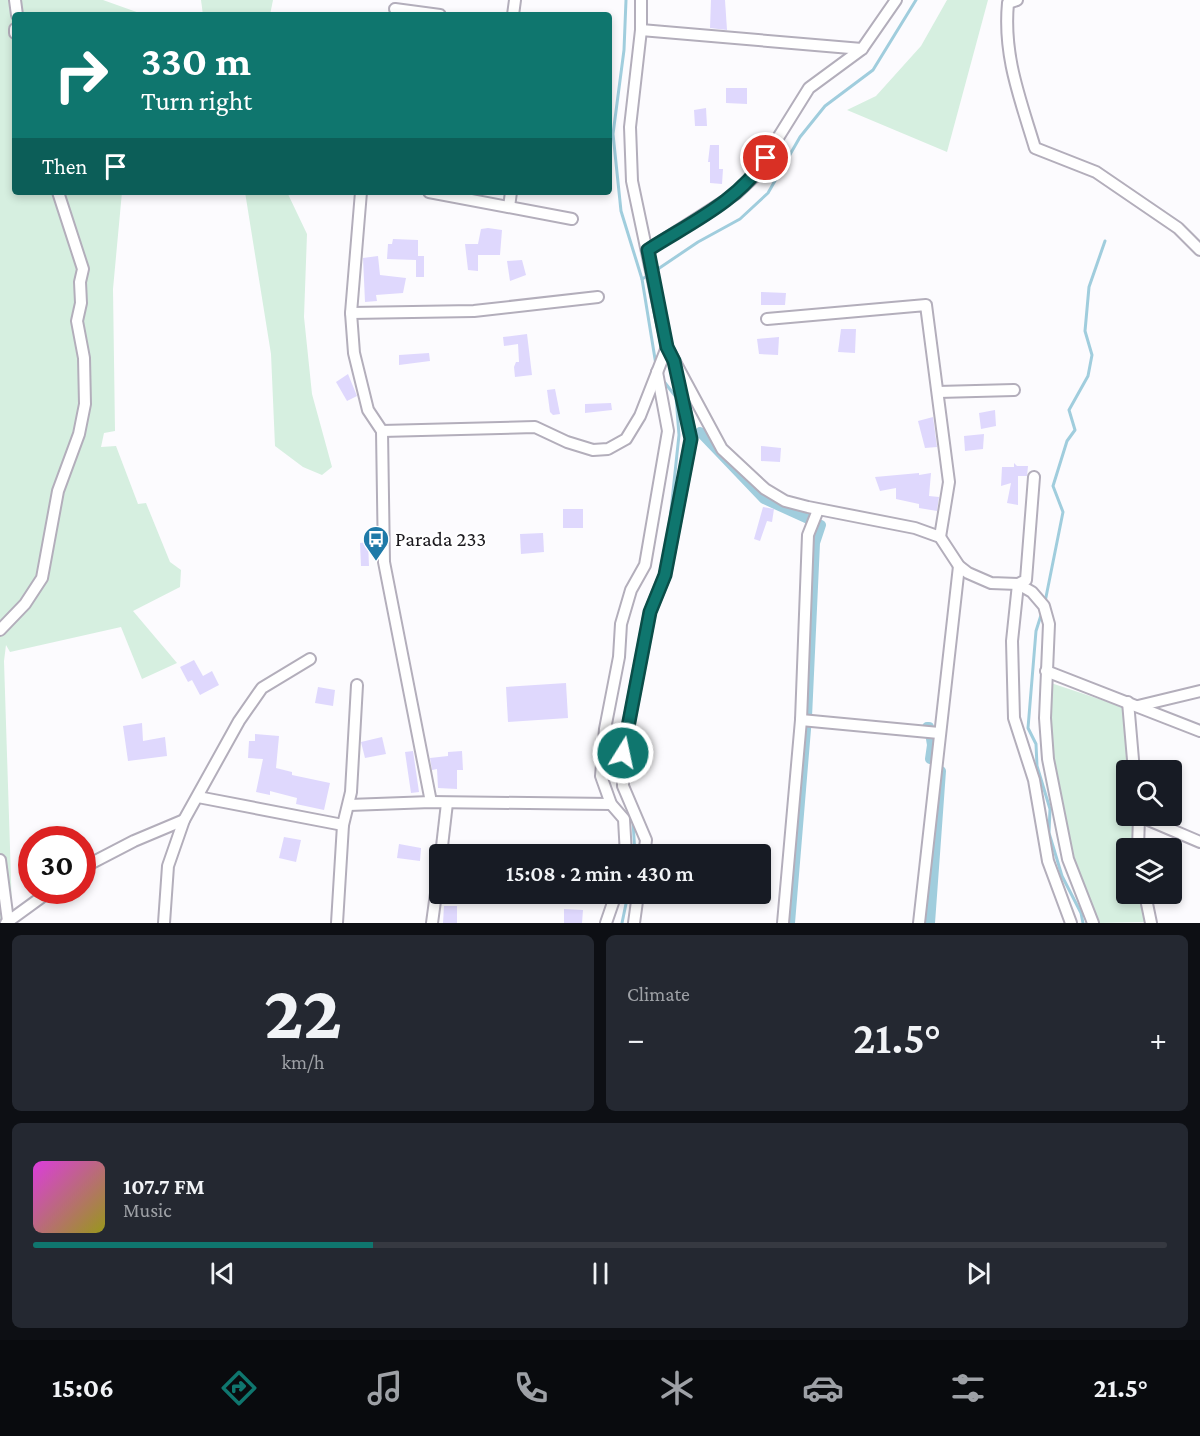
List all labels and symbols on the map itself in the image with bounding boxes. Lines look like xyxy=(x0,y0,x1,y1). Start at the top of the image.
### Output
pin xyxy=(740,132,791,183)
bus stop icon: Parada 233 xyxy=(361,524,391,562)
place label: Parada 233 xyxy=(395,527,486,551)
position arrow xyxy=(591,721,655,785)
speed limit sign: 30 xyxy=(18,826,96,904)

